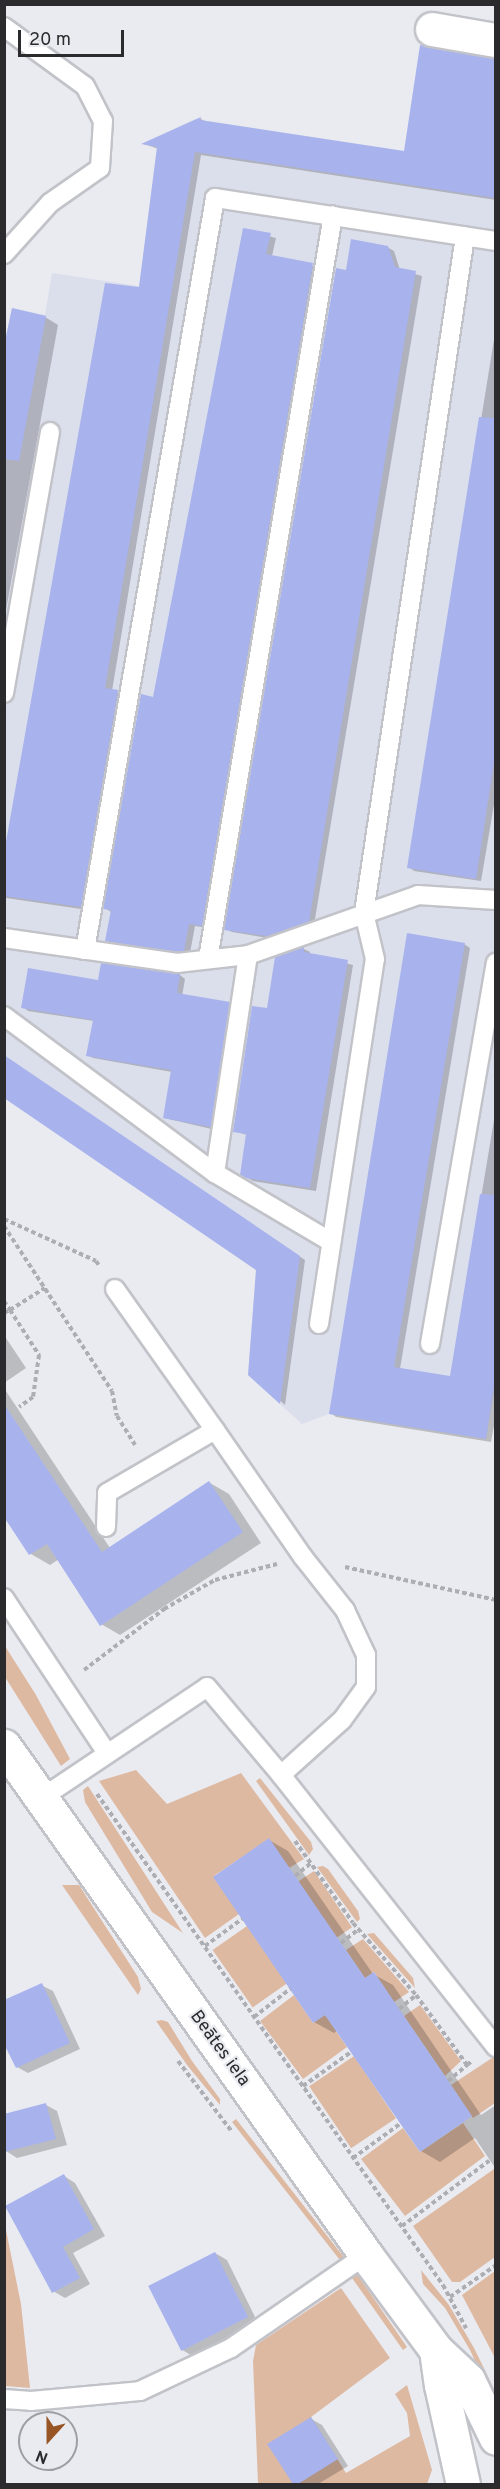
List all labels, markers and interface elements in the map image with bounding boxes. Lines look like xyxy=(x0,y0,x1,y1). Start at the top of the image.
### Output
scale bar xyxy=(21,18,128,56)
text: 20 m xyxy=(29,29,71,52)
street label: Beātes iela xyxy=(184,2007,254,2091)
north arrow xyxy=(18,2411,78,2471)
text: N xyxy=(33,2445,51,2467)

